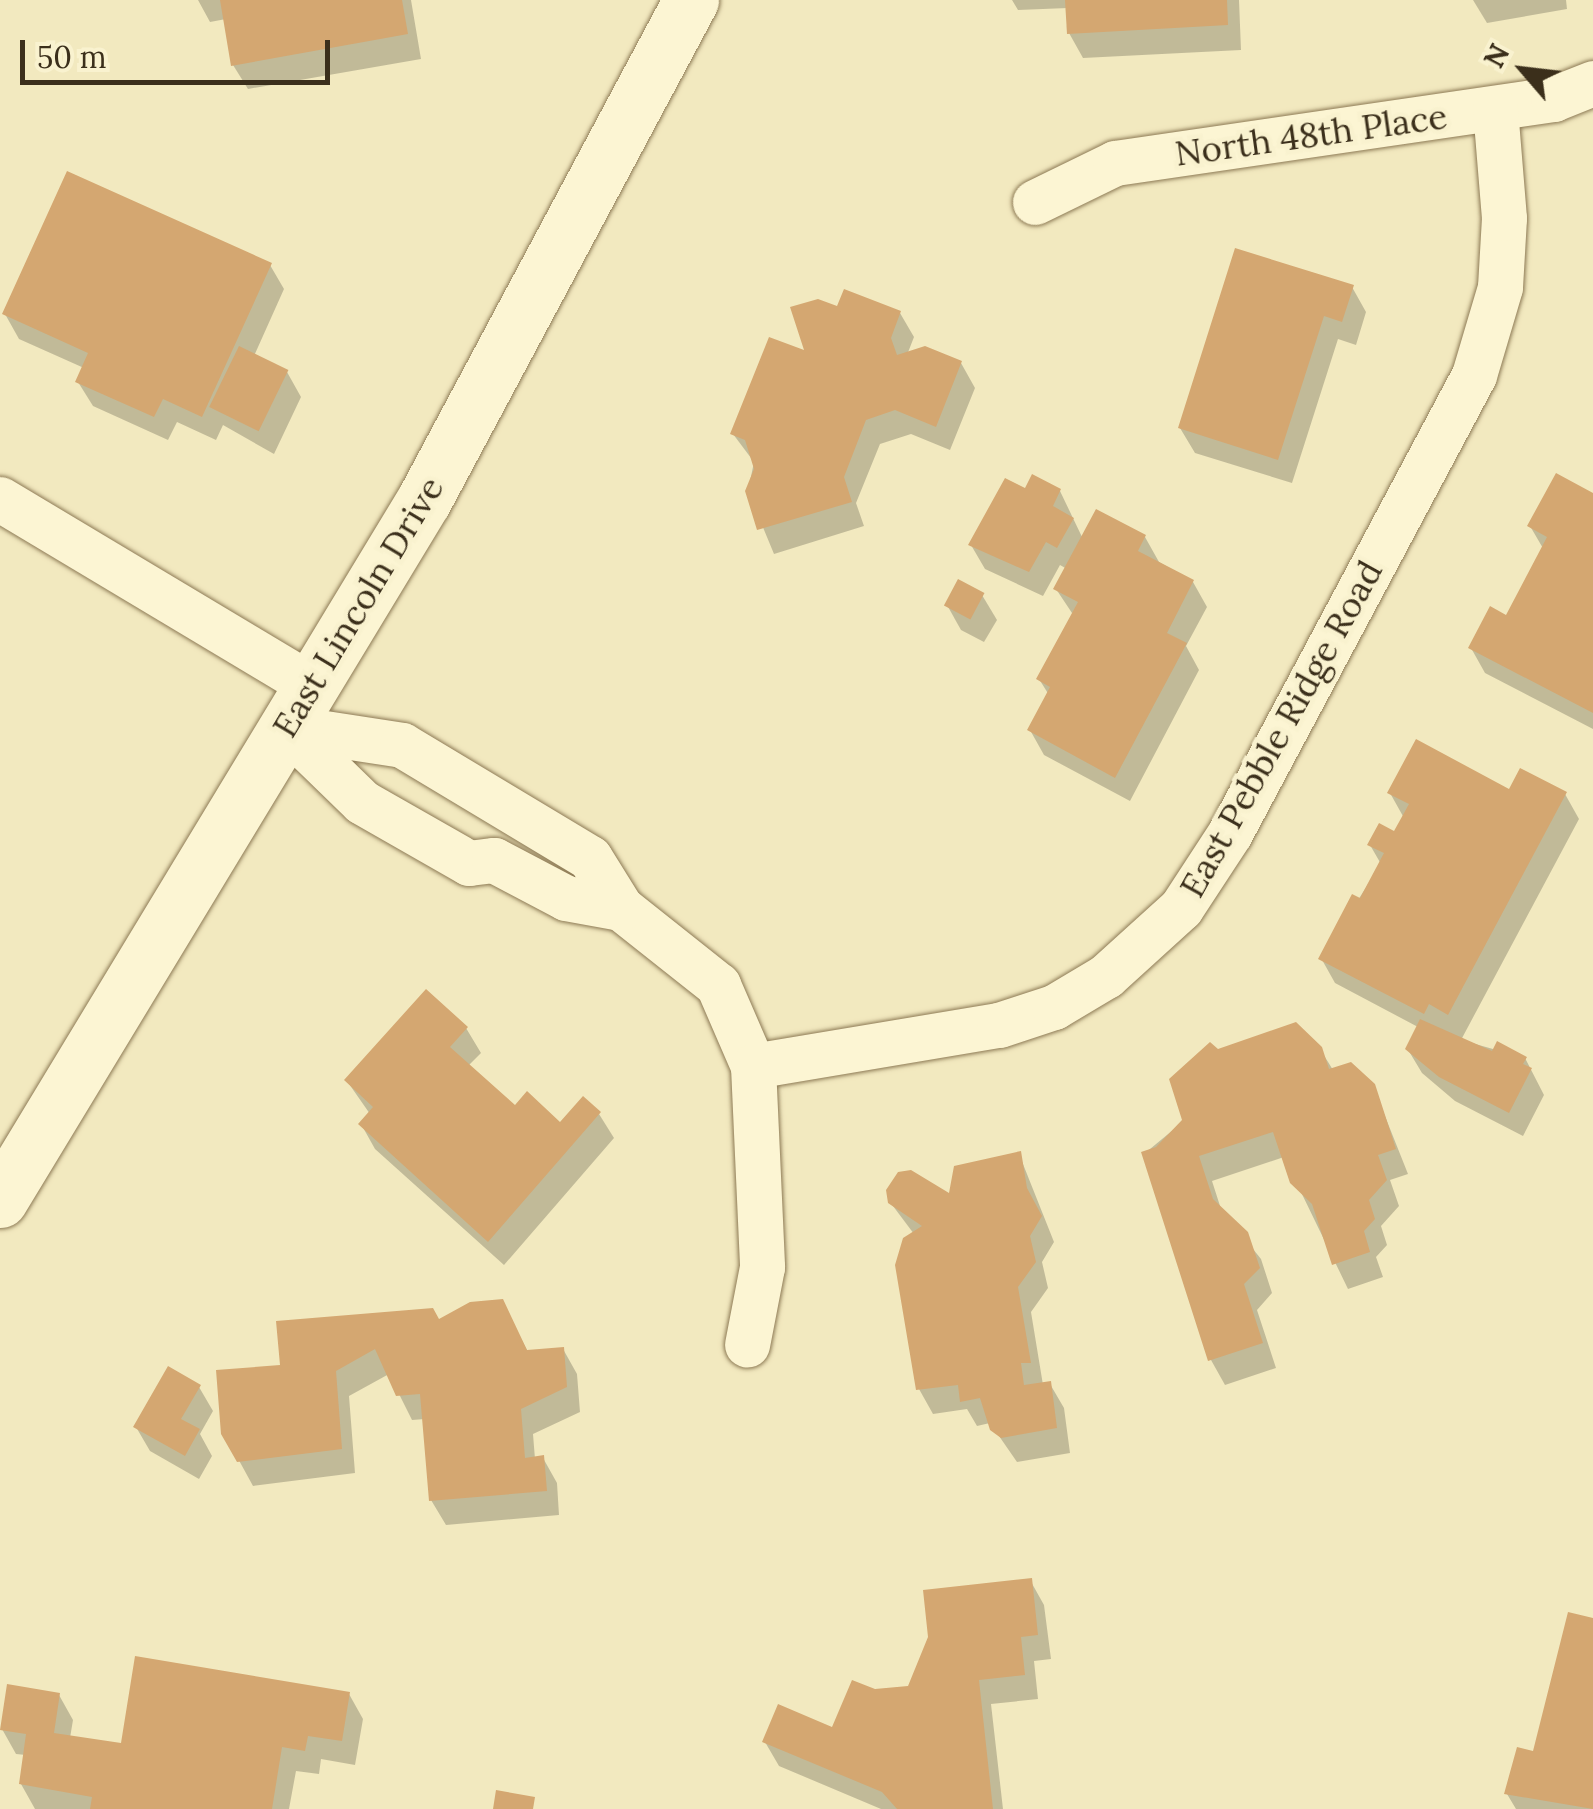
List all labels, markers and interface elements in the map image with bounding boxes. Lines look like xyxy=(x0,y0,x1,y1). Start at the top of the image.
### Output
scale bar xyxy=(25,20,335,82)
north arrow xyxy=(1473,20,1573,120)
text: 50 m xyxy=(37,38,107,76)
text: N xyxy=(1476,38,1517,74)
street label: North 48th Place xyxy=(1172,95,1450,175)
street label: East Lincoln Drive xyxy=(264,469,452,745)
street label: East Pebble Ridge Road xyxy=(1171,553,1391,905)

